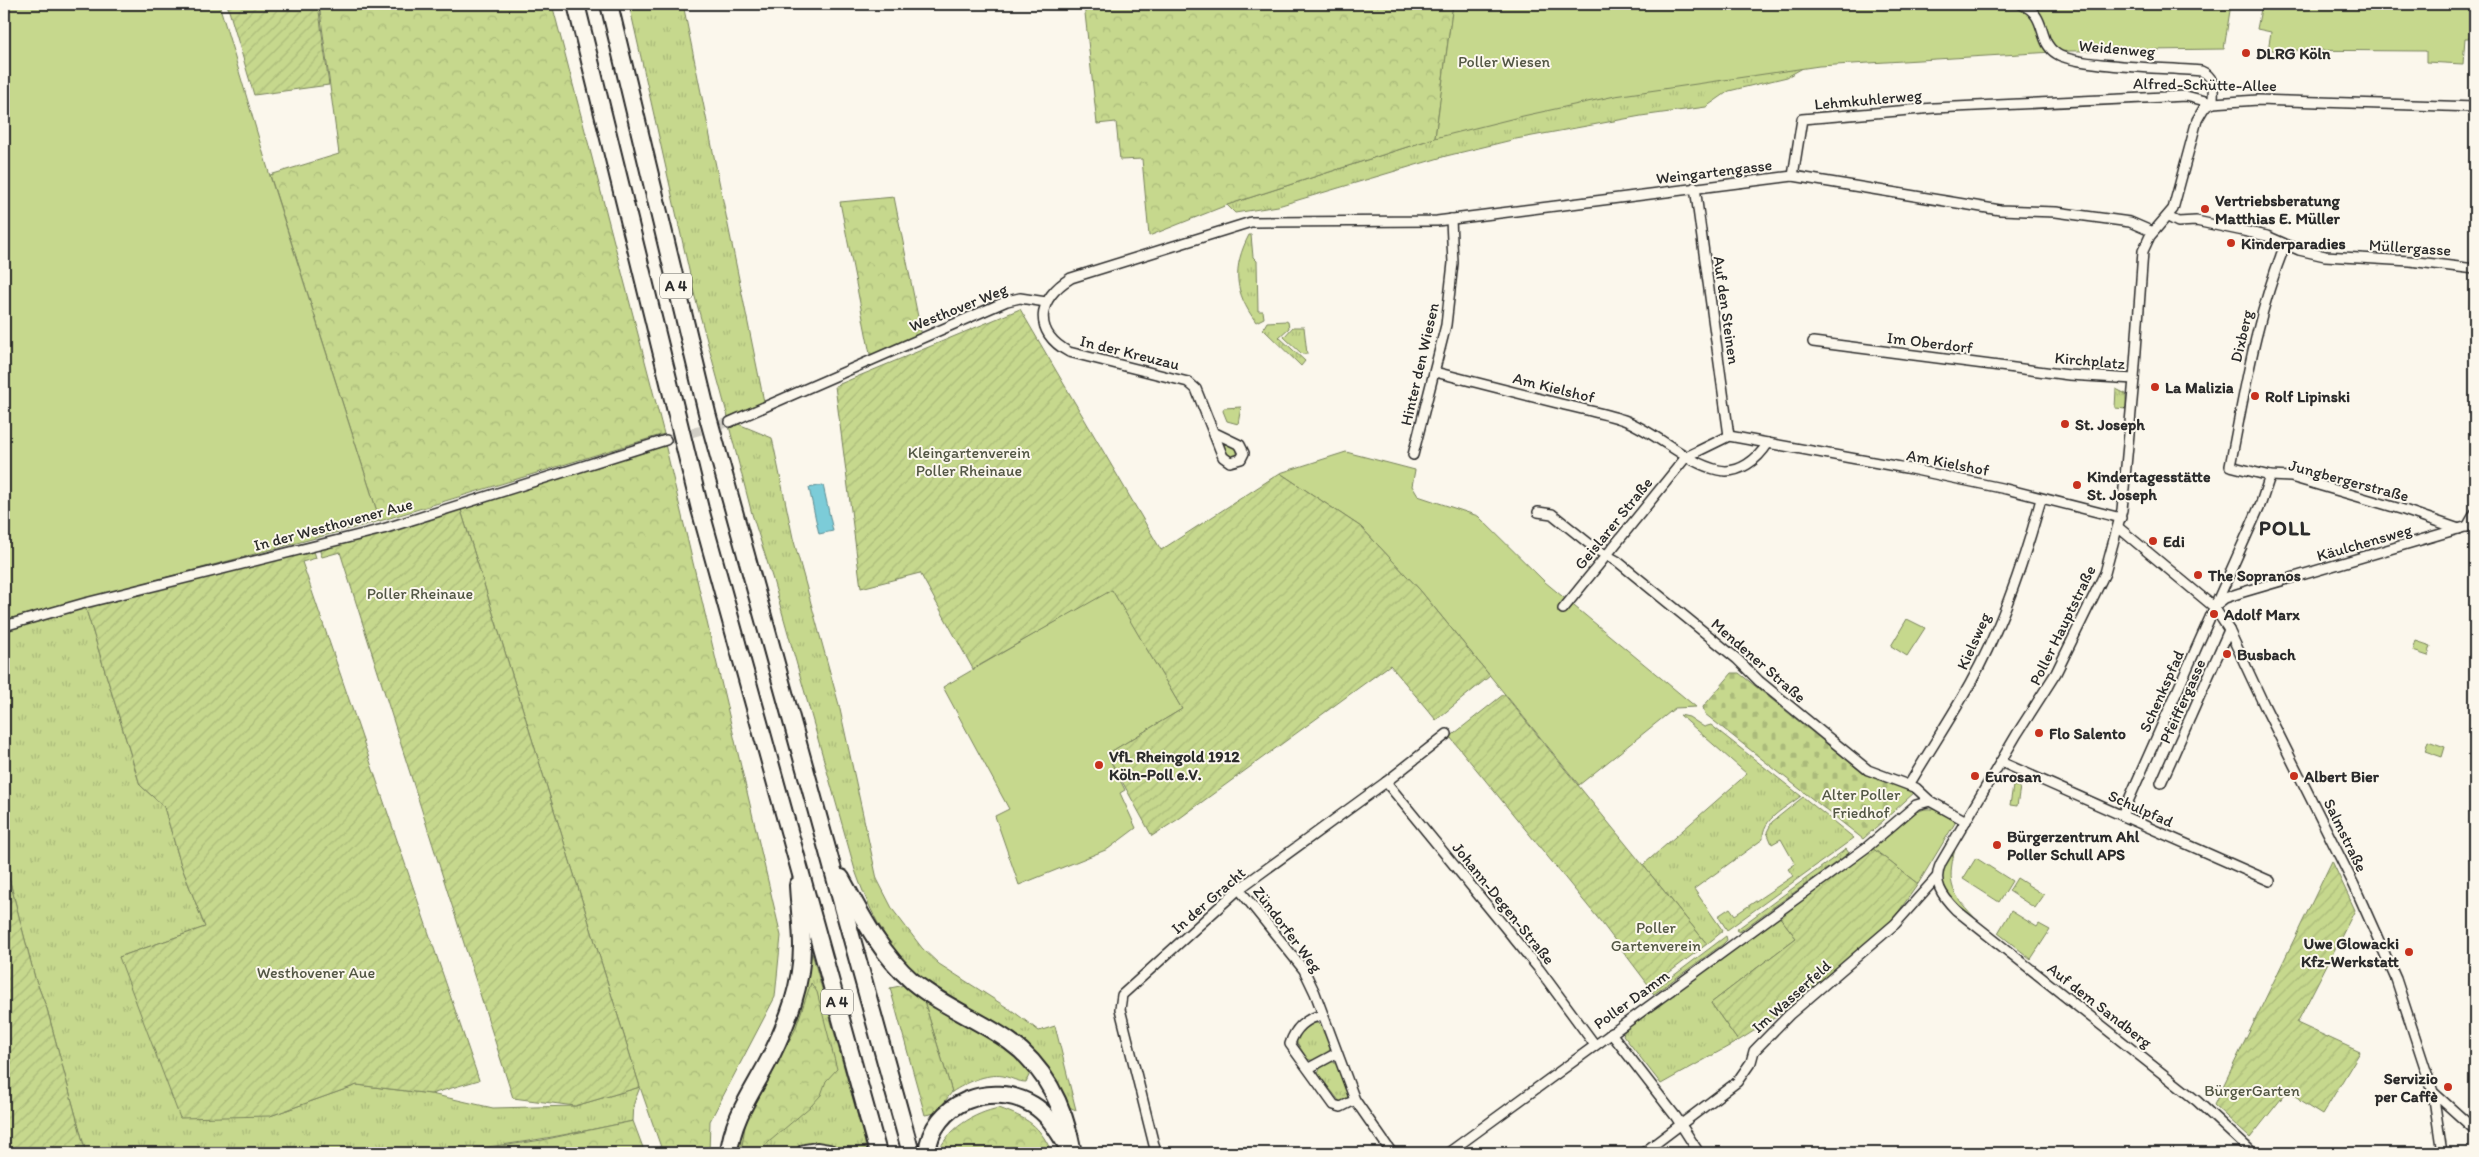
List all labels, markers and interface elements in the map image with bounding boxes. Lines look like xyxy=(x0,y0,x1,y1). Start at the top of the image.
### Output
street label: Weidenweg xyxy=(2078,36,2157,61)
place label: DLRG Köln xyxy=(2256,44,2331,63)
marker: DLRG Köln xyxy=(2240,47,2252,59)
park label: Poller Wiesen xyxy=(1458,52,1551,71)
street label: Alfred-Schütte-Allee xyxy=(2133,74,2277,95)
street label: Lehmkuhlerweg xyxy=(1813,85,1924,114)
street label: Weingartengasse xyxy=(1655,155,1774,188)
place label: Vertriebsberatung Matthias E. Müller xyxy=(2215,191,2341,228)
marker: Vertriebsberatung Matthias E. Müller xyxy=(2199,203,2211,215)
place label: Kinderparadies xyxy=(2241,234,2346,254)
street label: Müllergasse xyxy=(2368,235,2452,260)
marker: Kinderparadies xyxy=(2225,237,2237,249)
street label: Auf den Steinen xyxy=(1709,255,1744,366)
road number: A 4 xyxy=(660,274,692,298)
street label: Westhover Weg xyxy=(906,279,1011,336)
street label: Hinter den Wiesen xyxy=(1396,301,1443,428)
street label: Dixberg xyxy=(2226,307,2257,364)
street label: Im Oberdorf xyxy=(1886,328,1975,357)
street label: In der Kreuzau xyxy=(1078,331,1182,374)
street label: Kirchplatz xyxy=(2054,348,2127,373)
street label: Am Kielshof xyxy=(1511,368,1597,407)
place label: La Malizia xyxy=(2165,378,2234,397)
marker: La Malizia xyxy=(2149,381,2161,393)
place label: Rolf Lipinski xyxy=(2265,387,2350,407)
marker: Rolf Lipinski xyxy=(2249,390,2261,402)
place label: St. Joseph xyxy=(2075,415,2145,435)
marker: St. Joseph xyxy=(2059,418,2071,430)
park label: Kleingartenverein Poller Rheinaue xyxy=(908,443,1030,480)
street label: Am Kielshof xyxy=(1905,445,1991,480)
street label: Jungbergerstraße xyxy=(2287,455,2411,506)
place label: Kindertagesstätte St. Joseph xyxy=(2087,467,2211,505)
street label: Geislarer Straße xyxy=(1570,473,1657,573)
marker: Kindertagesstätte St. Joseph xyxy=(2071,479,2083,491)
street label: In der Westhovener Aue xyxy=(252,494,415,555)
district label: POLL xyxy=(2259,515,2311,540)
street label: Käulchensweg xyxy=(2314,520,2415,565)
place label: Edi xyxy=(2163,532,2185,551)
marker: Edi xyxy=(2147,535,2159,547)
street label: Poller Hauptstraße xyxy=(2025,562,2100,688)
place label: The Sopranos xyxy=(2207,566,2301,586)
marker: The Sopranos xyxy=(2192,569,2204,581)
park label: Poller Rheinaue xyxy=(367,584,473,603)
place label: Adolf Marx xyxy=(2223,605,2300,624)
marker: Adolf Marx xyxy=(2208,608,2220,620)
street label: Kielsweg xyxy=(1952,609,1995,673)
street label: Mendener Straße xyxy=(1707,614,1810,707)
place label: Busbach xyxy=(2237,645,2296,664)
street label: Schenkspfad xyxy=(2135,647,2188,735)
marker: Busbach xyxy=(2221,648,2233,660)
street label: Pfeiffergasse xyxy=(2155,656,2210,746)
place label: Flo Salento xyxy=(2049,724,2126,743)
marker: Flo Salento xyxy=(2033,727,2045,739)
place label: VfL Rheingold 1912 Köln-Poll e.V. xyxy=(1109,747,1240,784)
marker: VfL Rheingold 1912 Köln-Poll e.V. xyxy=(1093,759,1105,771)
place label: Eurosan xyxy=(1985,767,2043,786)
place label: Albert Bier xyxy=(2303,767,2380,786)
marker: Eurosan xyxy=(1969,770,1981,782)
marker: Albert Bier xyxy=(2288,770,2300,782)
park label: Alter Poller Friedhof xyxy=(1822,785,1901,822)
street label: Schulpfad xyxy=(2105,786,2177,831)
street label: Salmstraße xyxy=(2320,795,2372,875)
place label: Bürgerzentrum Ahl Poller Schull APS xyxy=(2007,827,2140,864)
street label: Johann-Degen-Straße xyxy=(1448,838,1559,969)
marker: Bürgerzentrum Ahl Poller Schull APS xyxy=(1991,839,2003,851)
street label: In der Gracht xyxy=(1167,863,1249,938)
street label: Zündorfer Weg xyxy=(1249,882,1327,977)
park label: Poller Gartenverein xyxy=(1611,918,1701,955)
place label: Uwe Glowacki Kfz-Werkstatt xyxy=(2301,934,2400,971)
marker: Uwe Glowacki Kfz-Werkstatt xyxy=(2403,946,2415,958)
street label: Im Wasserfeld xyxy=(1748,956,1835,1037)
street label: Auf dem Sandberg xyxy=(2044,959,2156,1053)
park label: Westhovener Aue xyxy=(257,963,376,982)
street label: Poller Damm xyxy=(1590,966,1673,1033)
road number: A 4 xyxy=(821,990,853,1014)
place label: Servizio per Caffè xyxy=(2374,1069,2438,1107)
park label: BürgerGarten xyxy=(2204,1081,2300,1100)
marker: Servizio per Caffè xyxy=(2442,1081,2454,1093)

